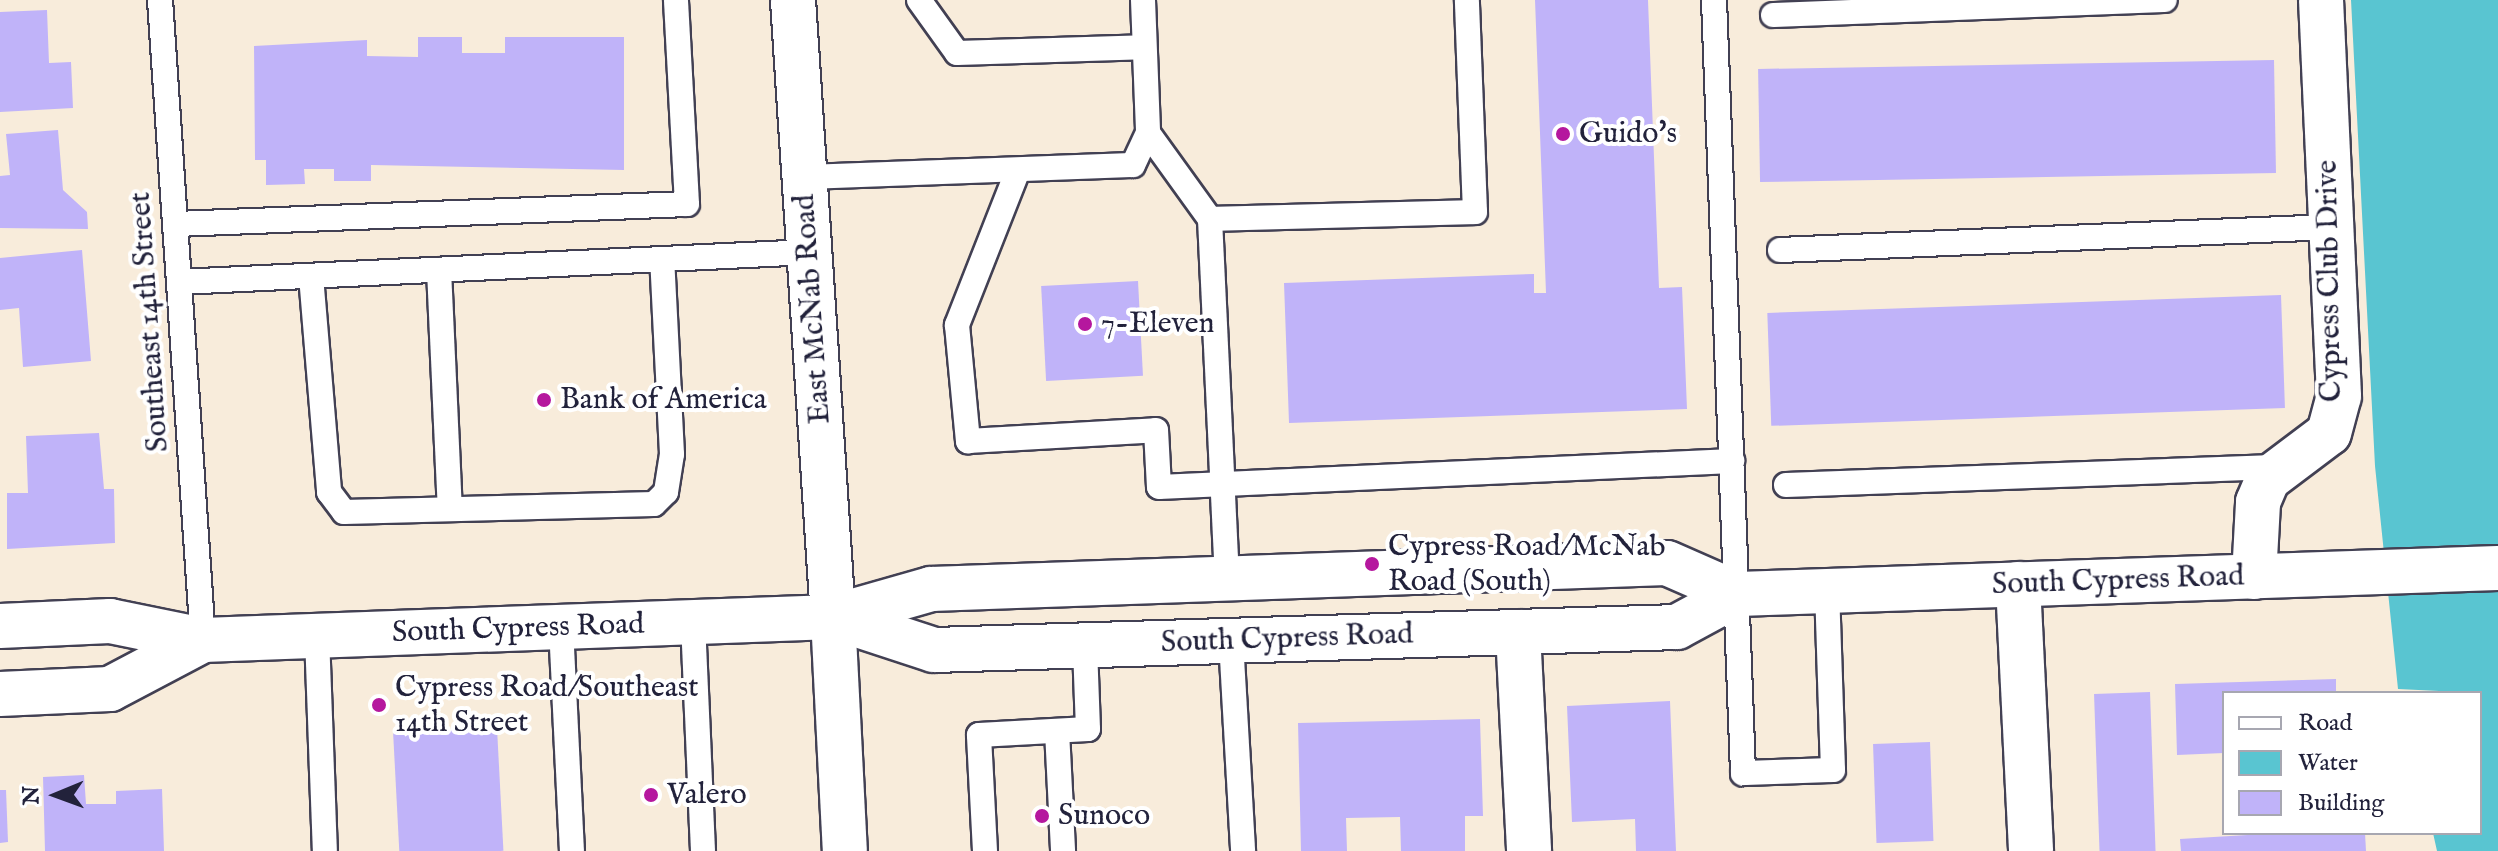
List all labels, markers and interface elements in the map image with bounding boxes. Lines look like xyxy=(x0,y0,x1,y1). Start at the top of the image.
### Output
place label: Guido's xyxy=(1579,116,1677,152)
marker: Guido's xyxy=(1554,125,1572,143)
street label: Cypress Club Drive xyxy=(2310,160,2350,402)
street label: Southeast 14th Street xyxy=(123,191,177,453)
street label: East McNab Road xyxy=(787,193,839,425)
place label: 7-Eleven xyxy=(1101,306,1215,342)
marker: 7-Eleven xyxy=(1076,315,1094,333)
place label: Bank of America xyxy=(560,382,767,418)
marker: Bank of America xyxy=(535,391,553,409)
place label: Cypress Road/McNab Road (South) xyxy=(1388,529,1666,600)
marker: Cypress Road/McNab Road (South) xyxy=(1363,555,1381,573)
street label: South Cypress Road xyxy=(1991,559,2245,603)
street label: South Cypress Road xyxy=(391,607,645,651)
street label: South Cypress Road xyxy=(1160,617,1414,661)
place label: Cypress Road/Southeast 14th Street xyxy=(395,670,699,740)
legend xyxy=(2222,691,2482,835)
marker: Cypress Road/Southeast 14th Street xyxy=(370,696,388,714)
text: Road xyxy=(2298,708,2352,739)
text: Water xyxy=(2298,748,2358,779)
north arrow xyxy=(16,755,96,835)
place label: Valero xyxy=(667,777,747,813)
text: N xyxy=(18,786,46,805)
marker: Valero xyxy=(642,786,660,804)
text: Building xyxy=(2298,788,2384,819)
place label: Sunoco xyxy=(1058,798,1150,834)
marker: Sunoco xyxy=(1033,807,1051,825)

